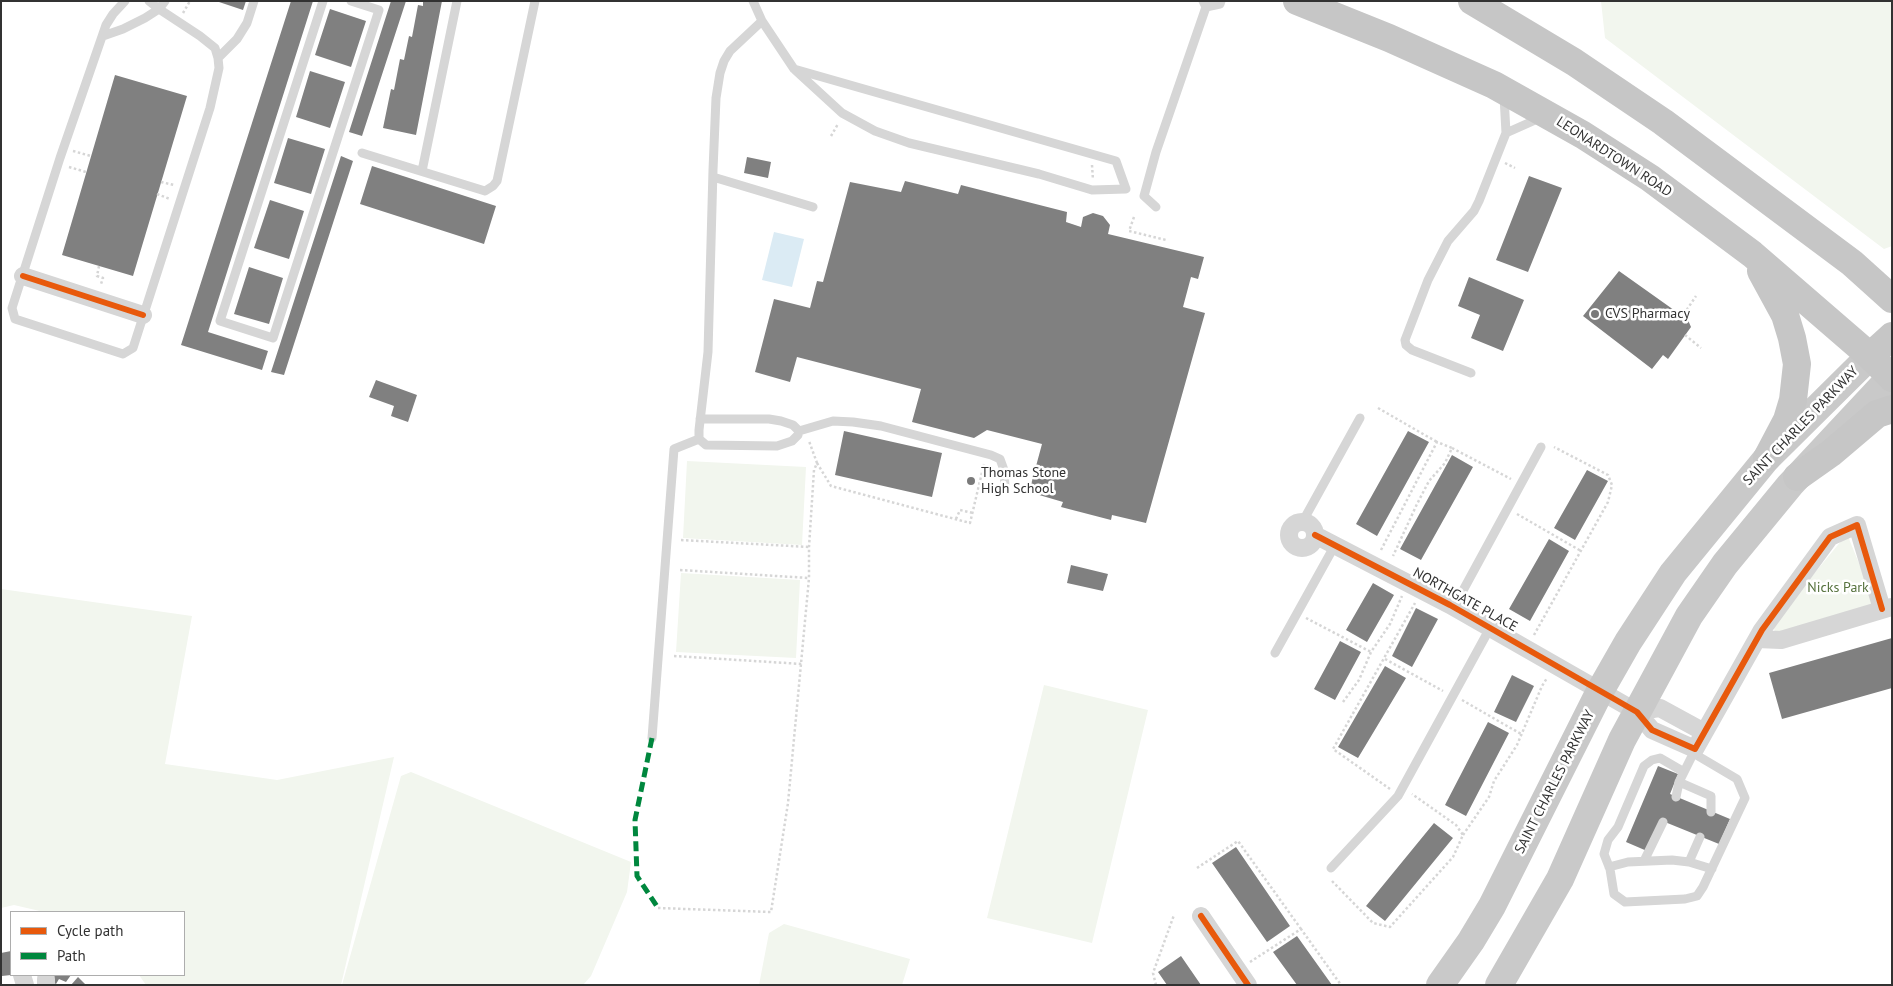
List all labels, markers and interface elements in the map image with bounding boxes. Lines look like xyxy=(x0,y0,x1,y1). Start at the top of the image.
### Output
street label: LEONARDTOWN ROAD xyxy=(1553,113,1675,201)
place label: CVS Pharmacy xyxy=(1605,306,1690,322)
marker: CVS Pharmacy xyxy=(1589,308,1601,320)
street label: SAINT CHARLES PARKWAY xyxy=(1740,363,1862,489)
place label: Thomas Stone High School xyxy=(981,465,1066,498)
marker: Thomas Stone High School xyxy=(965,475,977,487)
street label: NORTHGATE PLACE xyxy=(1410,564,1520,636)
park label: Nicks Park xyxy=(1807,580,1869,596)
street label: SAINT CHARLES PARKWAY xyxy=(1511,707,1599,857)
legend xyxy=(10,911,185,976)
text: Cycle path xyxy=(57,921,123,940)
text: Path xyxy=(57,946,86,965)

